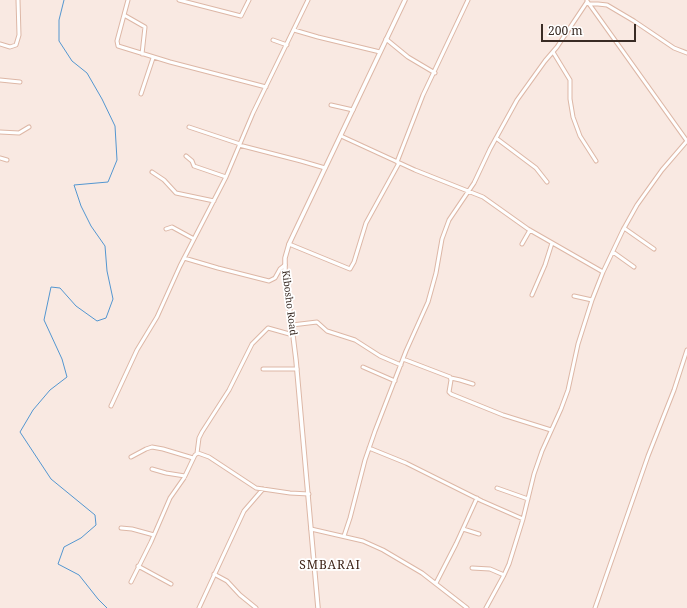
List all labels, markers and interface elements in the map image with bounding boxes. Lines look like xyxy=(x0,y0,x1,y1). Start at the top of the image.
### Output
scale bar xyxy=(543,16,638,42)
text: 200 m xyxy=(548,22,583,39)
street label: Kibosho Road xyxy=(279,270,299,336)
district label: SMBARAI xyxy=(299,559,361,573)

